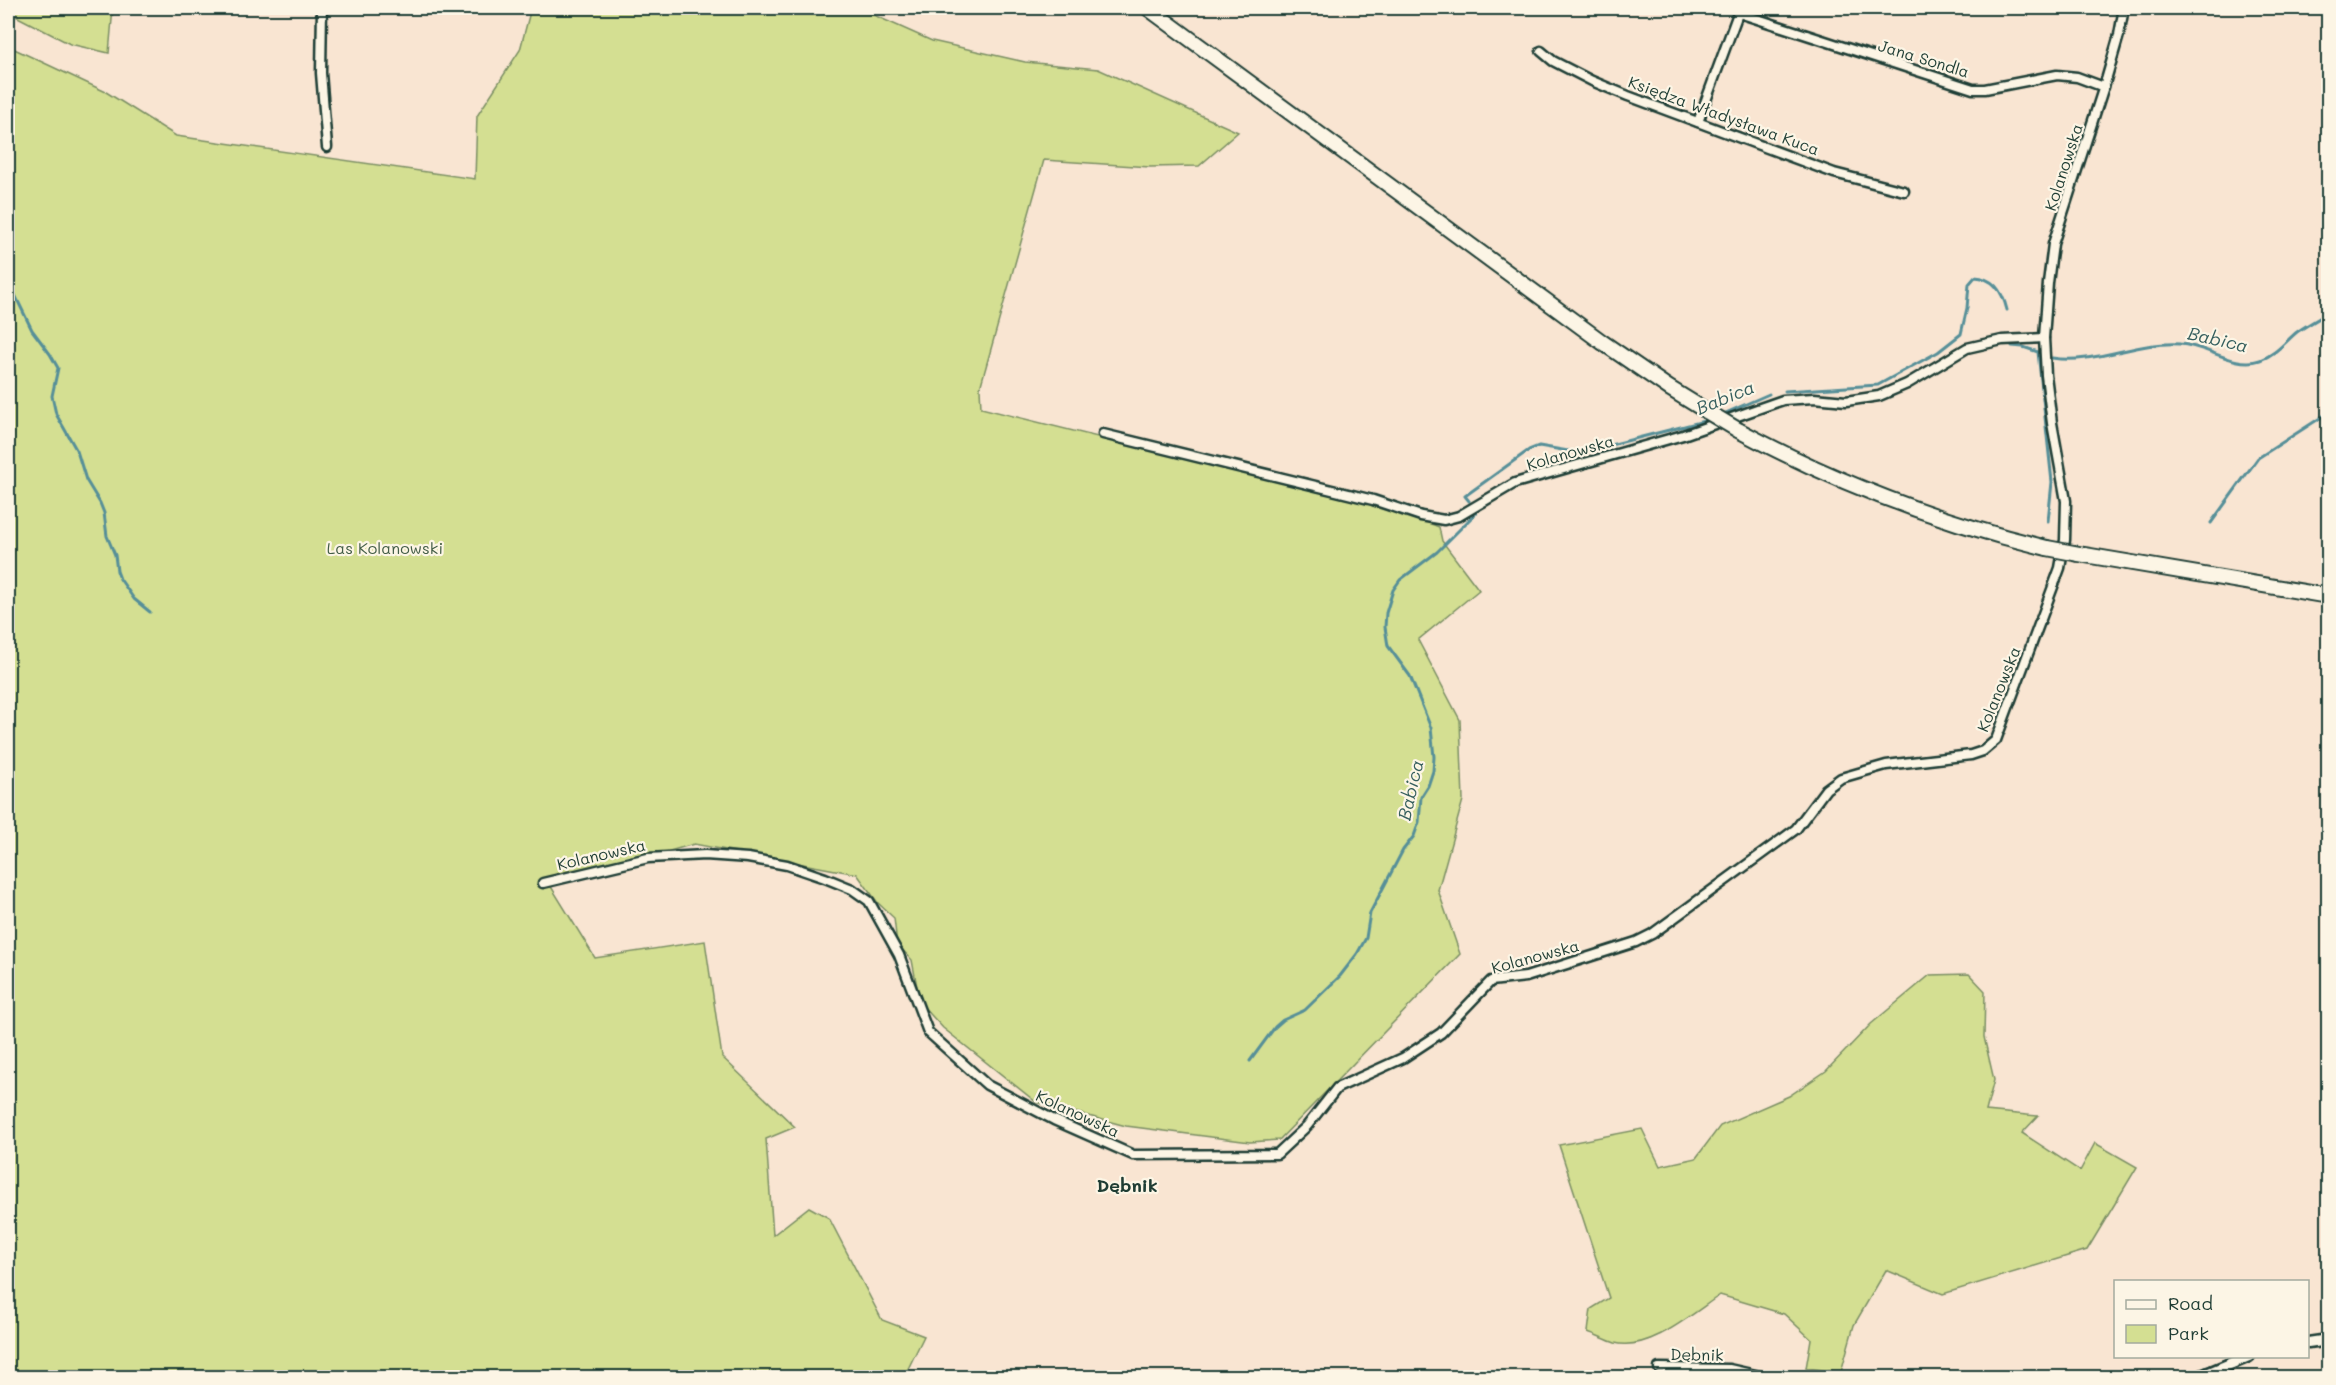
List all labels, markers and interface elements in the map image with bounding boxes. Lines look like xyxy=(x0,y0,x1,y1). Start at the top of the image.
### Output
street label: Jana Sondla xyxy=(1876,34,1972,82)
street label: Księdza Władysława Kuca xyxy=(1626,71,1823,159)
street label: Kolanowska xyxy=(2039,121,2087,213)
water label: Babica xyxy=(2185,320,2251,358)
water label: Babica xyxy=(1692,374,1758,420)
street label: Kolanowska xyxy=(1524,429,1616,475)
park label: Las Kolanowski xyxy=(327,537,443,558)
street label: Kolanowska xyxy=(1971,643,2025,735)
water label: Babica xyxy=(1391,757,1429,823)
street label: Kolanowska xyxy=(555,834,647,874)
street label: Kolanowska xyxy=(1489,934,1581,978)
street label: Kolanowska xyxy=(1033,1084,1123,1142)
district label: Dębnik xyxy=(1096,1173,1158,1197)
legend xyxy=(2114,1280,2309,1358)
text: Road xyxy=(2168,1291,2213,1315)
text: Park xyxy=(2168,1321,2209,1345)
street label: Dębnik xyxy=(1670,1343,1724,1365)

